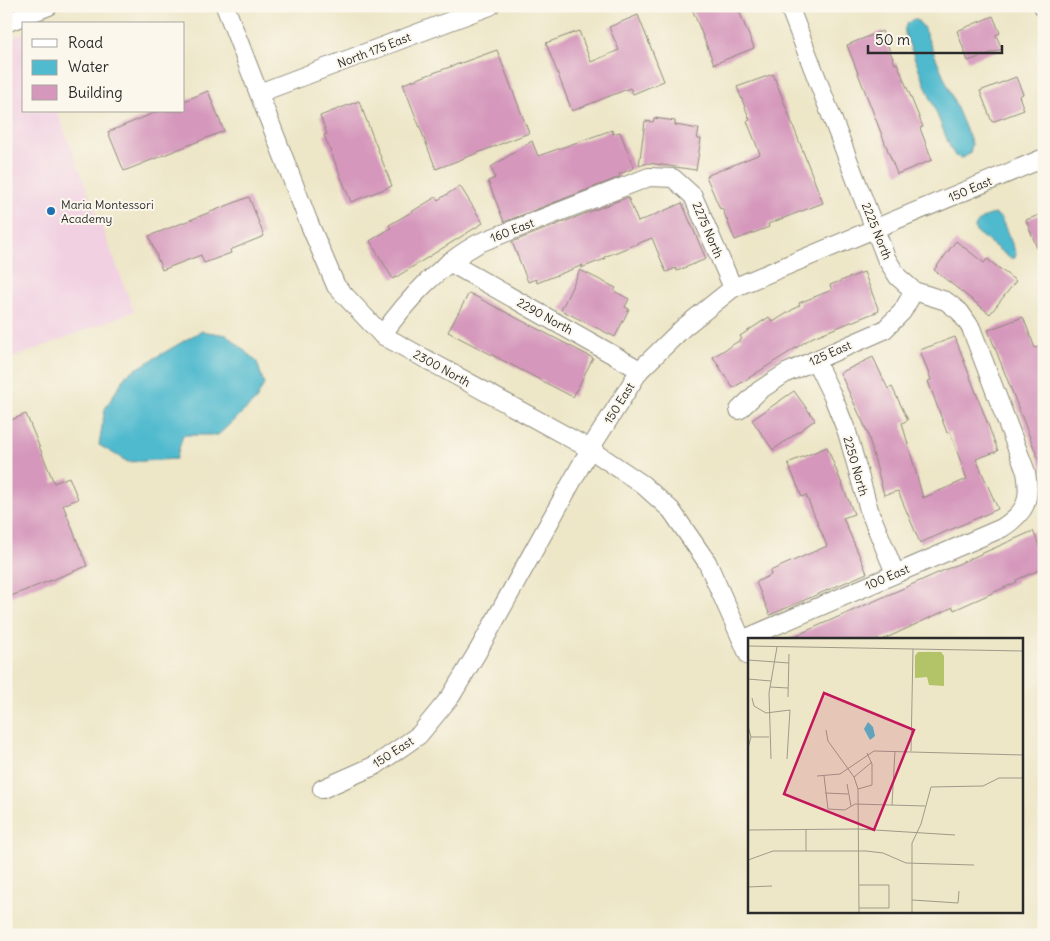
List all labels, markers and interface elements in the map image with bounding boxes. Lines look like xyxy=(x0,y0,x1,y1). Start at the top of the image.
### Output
legend xyxy=(22,22,185,112)
scale bar xyxy=(868,22,1001,54)
street label: North 175 East xyxy=(335,29,413,71)
text: 50 m xyxy=(875,30,910,49)
text: Road xyxy=(68,33,103,52)
text: Water xyxy=(68,57,109,76)
text: Building xyxy=(68,83,123,102)
street label: 150 East xyxy=(946,173,994,205)
place label: Maria Montessori Academy xyxy=(61,197,154,226)
street label: 2275 North xyxy=(689,200,727,260)
street label: 2225 North xyxy=(859,200,895,262)
marker: Maria Montessori Academy xyxy=(45,205,57,217)
street label: 160 East xyxy=(488,215,536,245)
street label: 2290 North xyxy=(514,295,576,338)
street label: 125 East xyxy=(807,337,853,369)
street label: 2300 North xyxy=(411,346,473,390)
street label: 150 East xyxy=(601,380,637,426)
street label: 2250 North xyxy=(840,434,872,498)
street label: 100 East xyxy=(863,561,911,593)
inset map xyxy=(748,638,1022,914)
street label: 150 East xyxy=(370,733,416,771)

